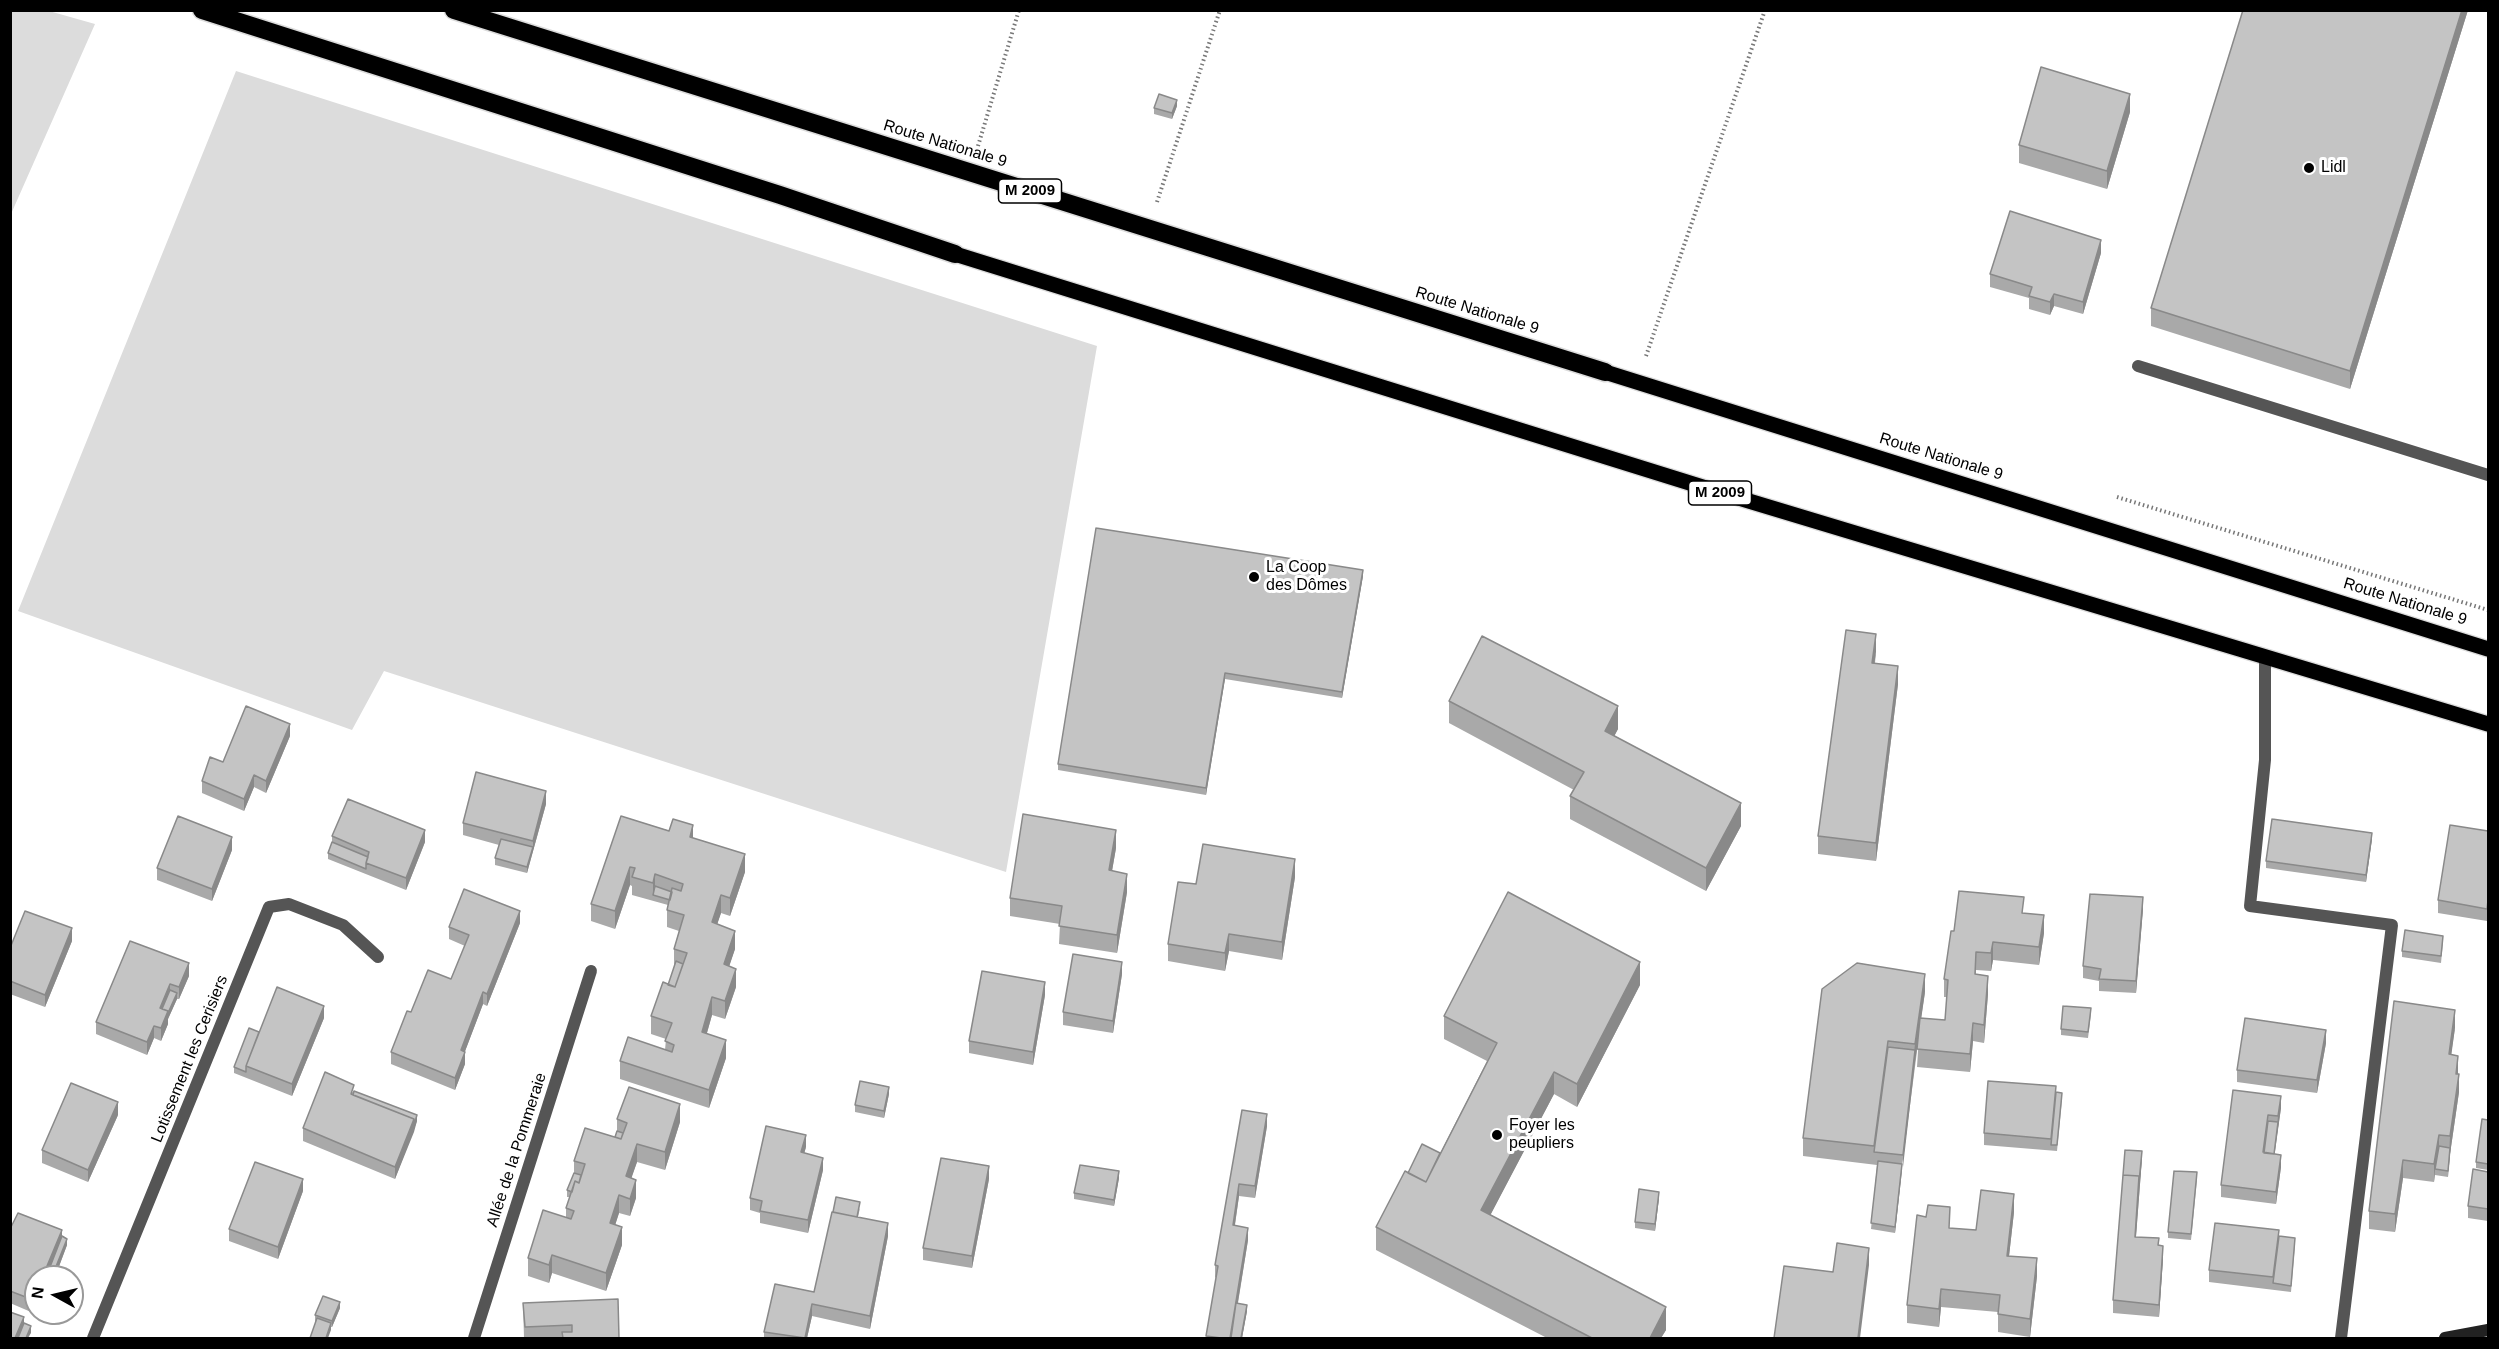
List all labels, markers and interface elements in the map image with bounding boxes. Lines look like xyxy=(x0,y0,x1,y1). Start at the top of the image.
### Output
street label: Route Nationale 9 xyxy=(881,116,1009,172)
place label: Lidl xyxy=(2321,158,2346,178)
marker: Lidl xyxy=(2302,161,2316,175)
road number: M 2009 xyxy=(998,179,1062,203)
street label: Route Nationale 9 xyxy=(1413,283,1541,339)
street label: Route Nationale 9 xyxy=(1877,429,2005,485)
road number: M 2009 xyxy=(1688,481,1752,505)
place label: La Coop des Dômes xyxy=(1266,558,1347,596)
marker: La Coop des Dômes xyxy=(1247,570,1261,584)
street label: Route Nationale 9 xyxy=(2341,574,2469,630)
street label: Lotissement les Cerisiers xyxy=(148,973,232,1145)
street label: Allée de la Pommeraie xyxy=(483,1070,551,1230)
place label: Foyer les peupliers xyxy=(1509,1116,1575,1154)
marker: Foyer les peupliers xyxy=(1490,1128,1504,1142)
north arrow xyxy=(24,1265,84,1325)
text: N xyxy=(28,1286,47,1300)

